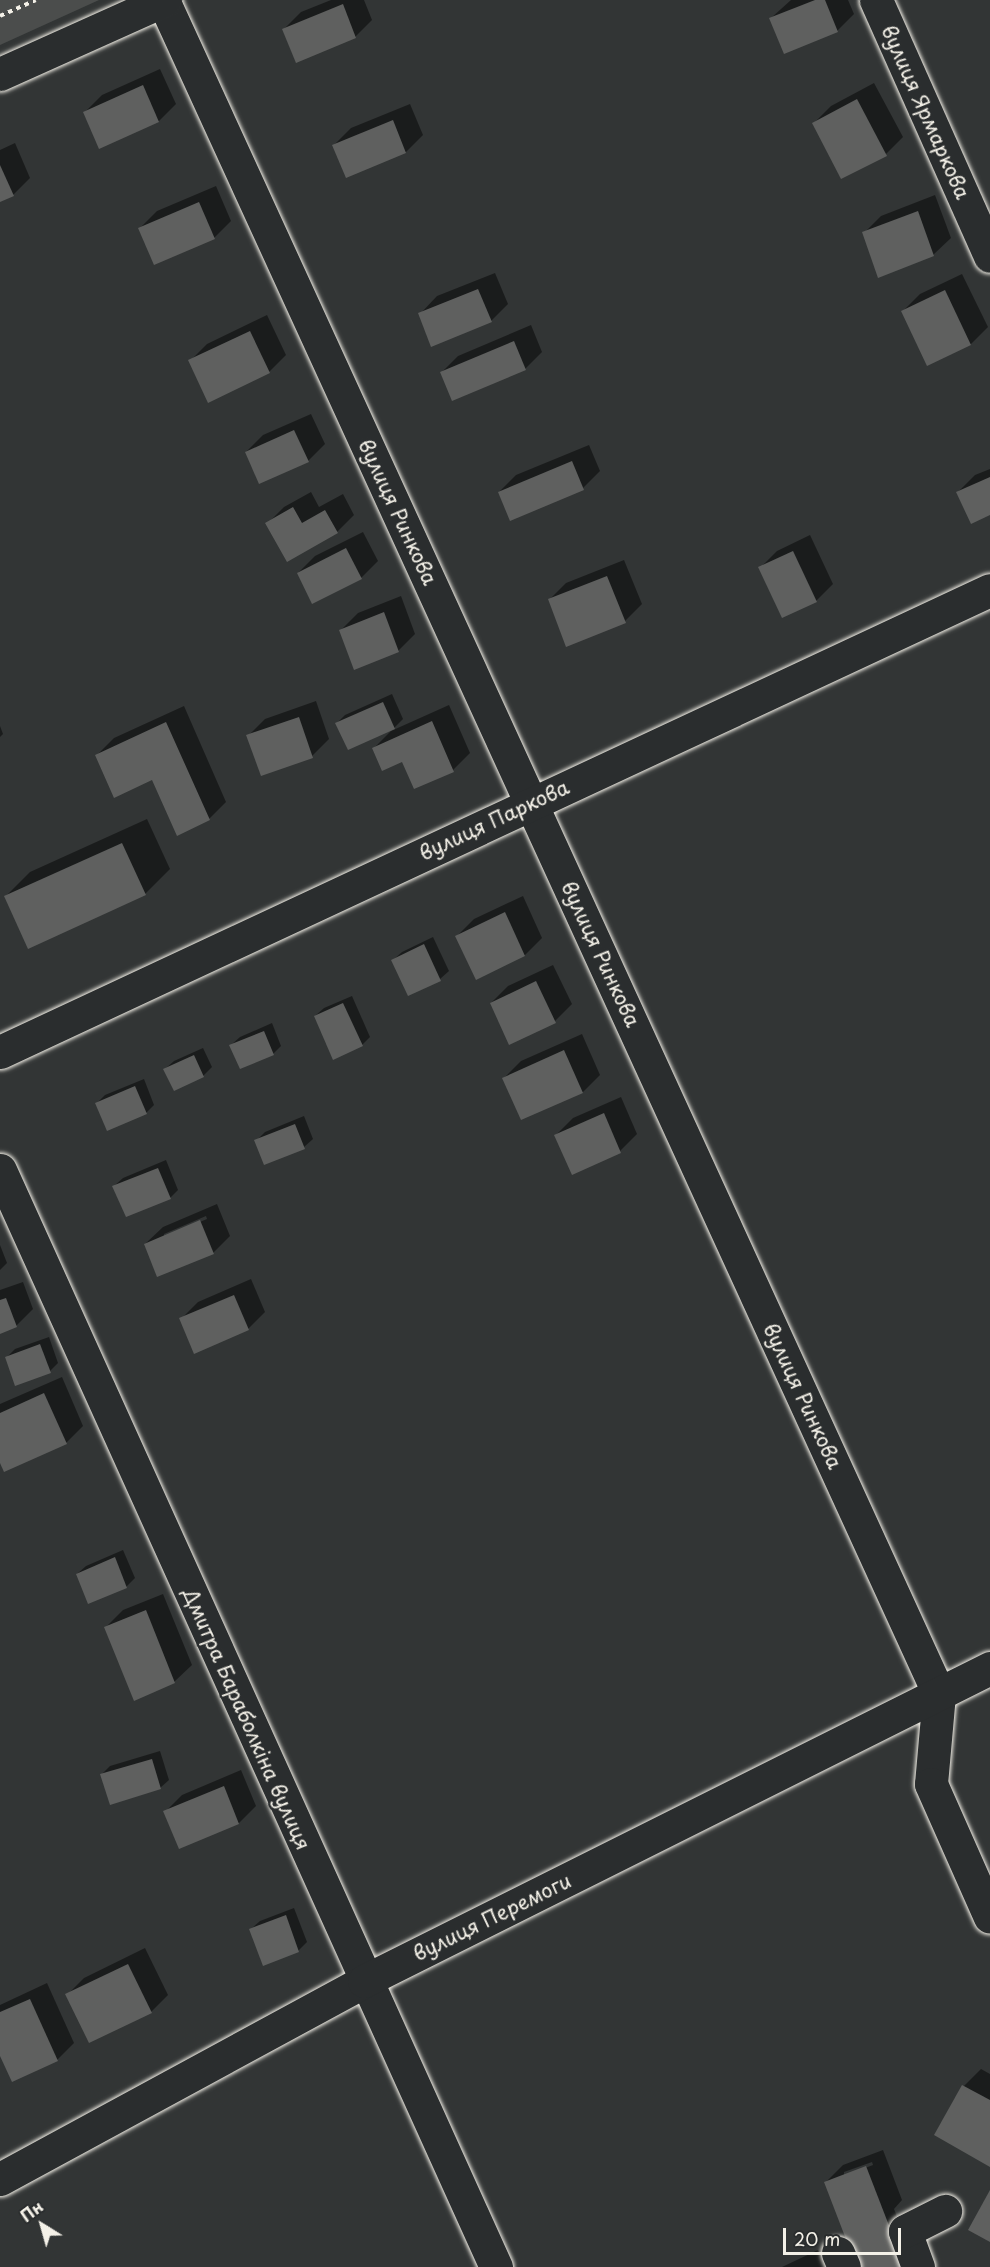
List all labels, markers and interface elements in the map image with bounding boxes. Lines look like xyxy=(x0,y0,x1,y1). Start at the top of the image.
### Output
street label: вулиця Ярмаркова xyxy=(877,21,975,203)
street label: вулиця Ринкова xyxy=(354,435,442,589)
street label: вулиця Паркова xyxy=(415,775,573,865)
street label: вулиця Ринкова xyxy=(557,877,645,1031)
street label: вулиця Ринкова xyxy=(759,1319,847,1473)
street label: Дмитра Бараболкіна вулиця xyxy=(178,1584,316,1854)
street label: вулиця Перемоги xyxy=(409,1868,575,1966)
text: Пн xyxy=(15,2194,48,2227)
north arrow xyxy=(12,2195,72,2255)
scale bar xyxy=(786,2216,904,2254)
text: 20 m xyxy=(794,2225,840,2252)

